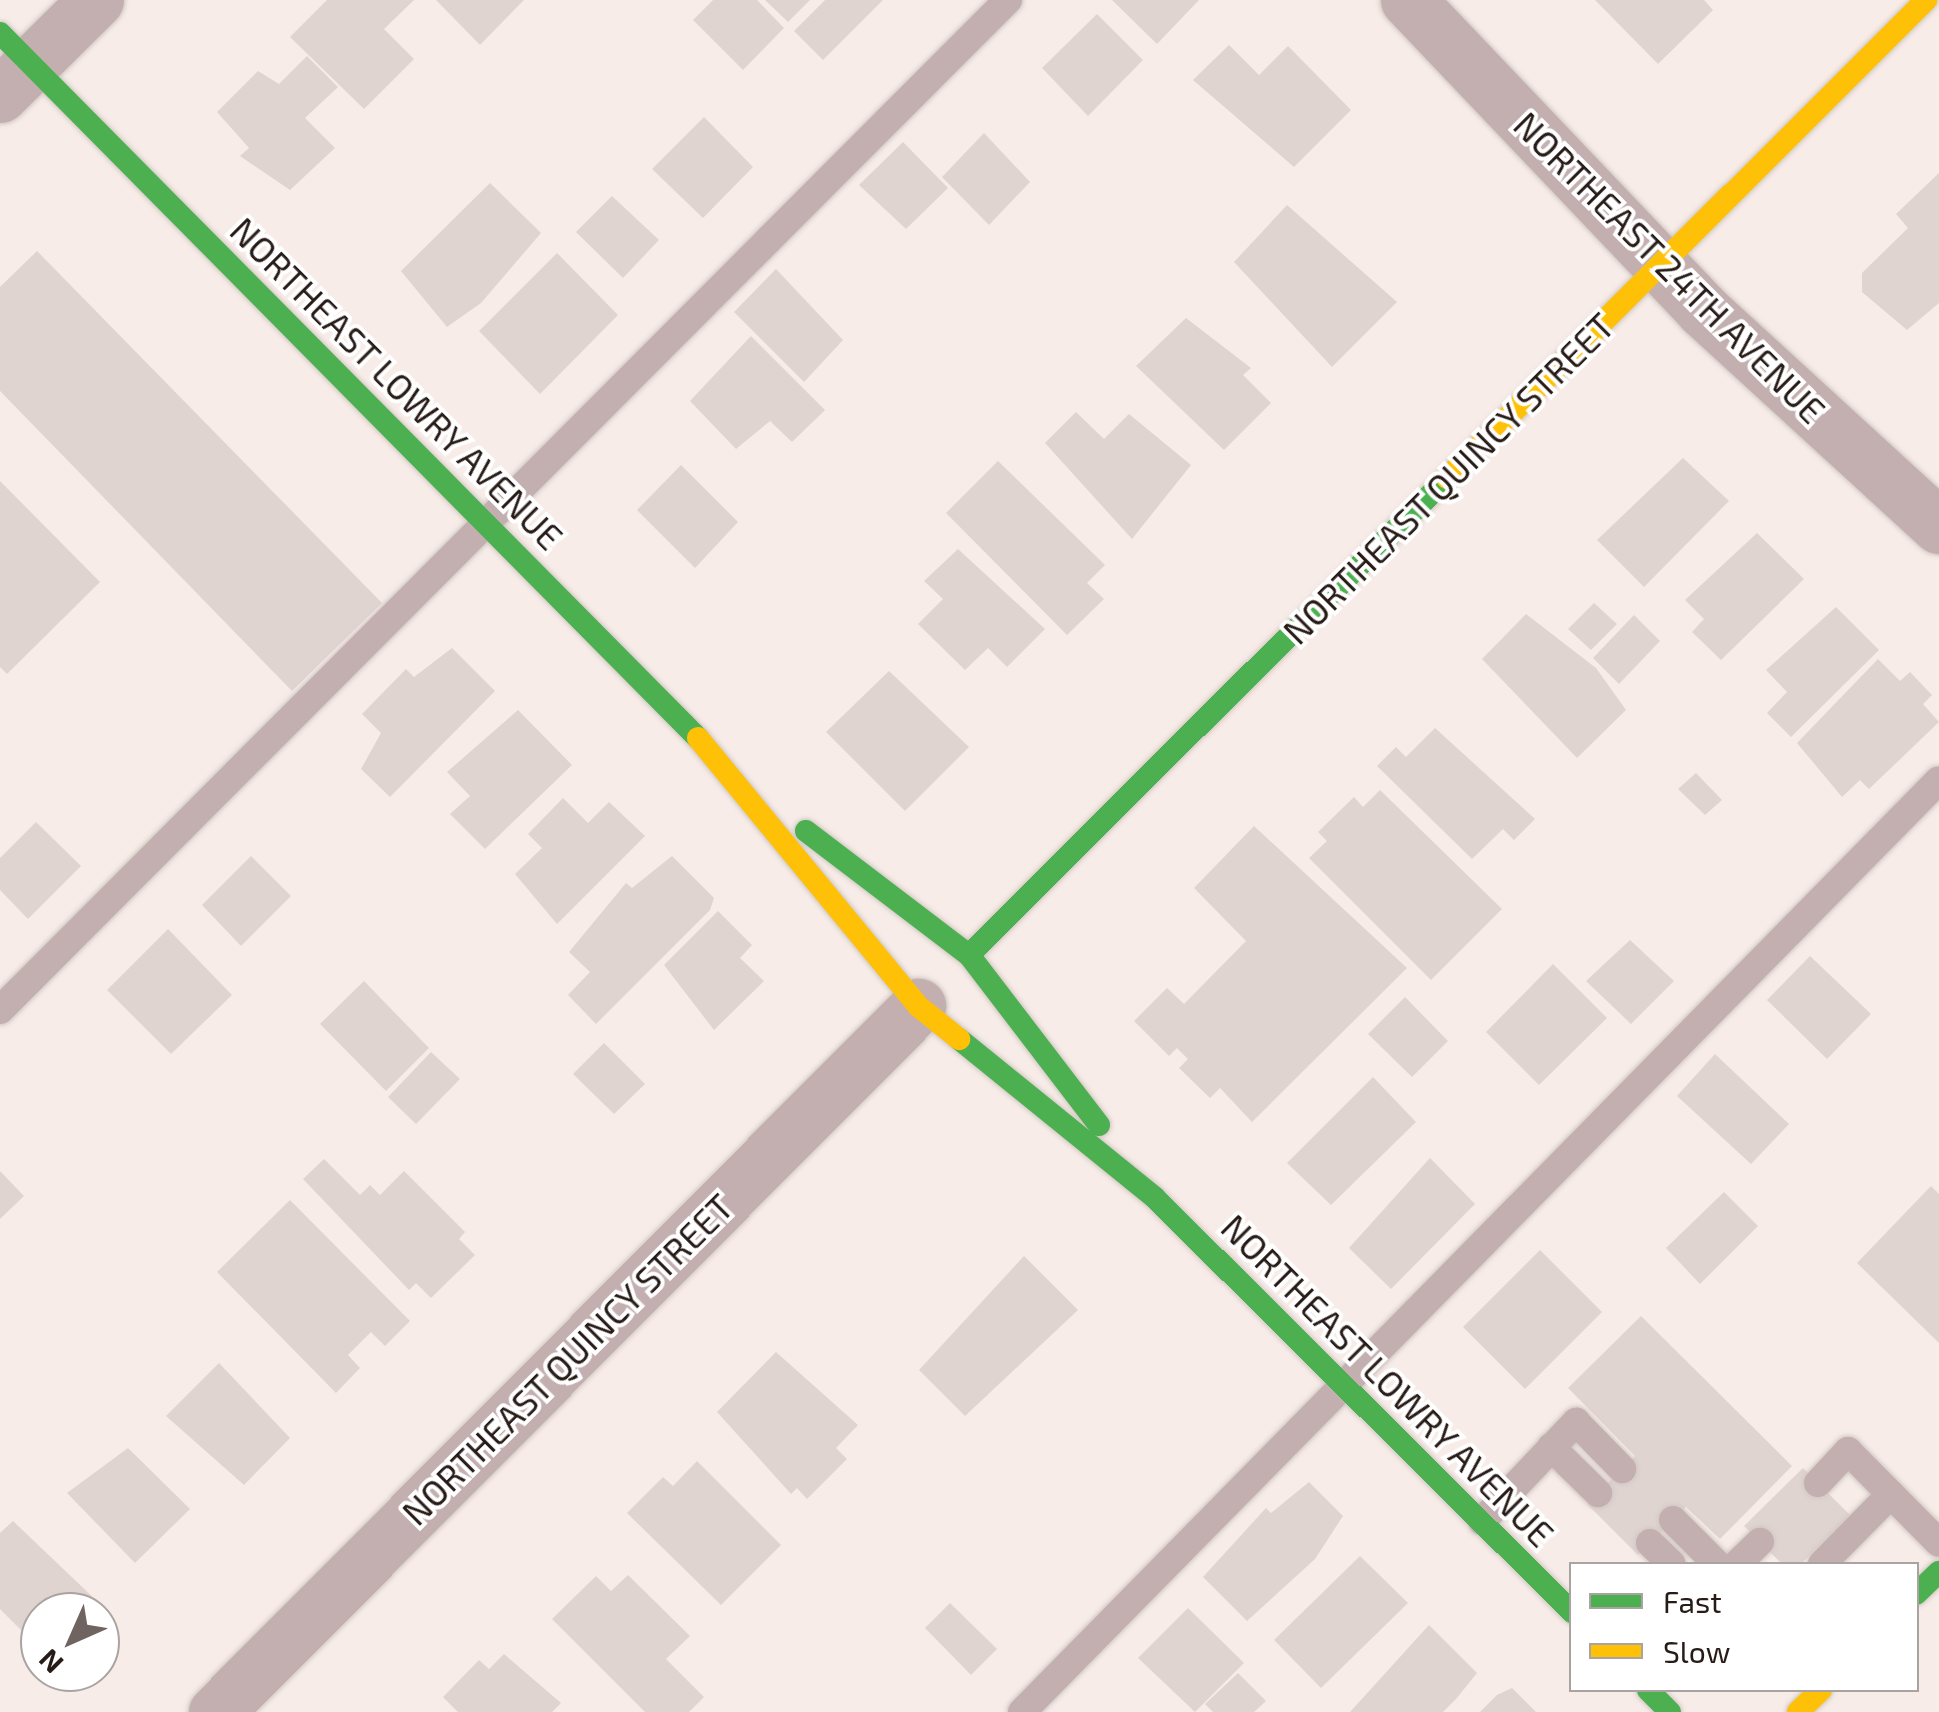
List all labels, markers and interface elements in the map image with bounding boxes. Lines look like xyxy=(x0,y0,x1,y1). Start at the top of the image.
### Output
street label: NORTHEAST 24TH AVENUE xyxy=(1505,102,1835,432)
street label: NORTHEAST LOWRY AVENUE xyxy=(222,208,572,558)
street label: NORTHEAST QUINCY STREET xyxy=(1274,304,1622,652)
street label: NORTHEAST QUINCY STREET xyxy=(393,1185,741,1533)
street label: NORTHEAST LOWRY AVENUE xyxy=(1213,1205,1563,1555)
legend xyxy=(1569,1562,1919,1692)
text: Fast xyxy=(1663,1583,1722,1619)
north arrow xyxy=(20,1592,120,1692)
text: Slow xyxy=(1663,1633,1730,1669)
text: N xyxy=(31,1643,69,1681)

